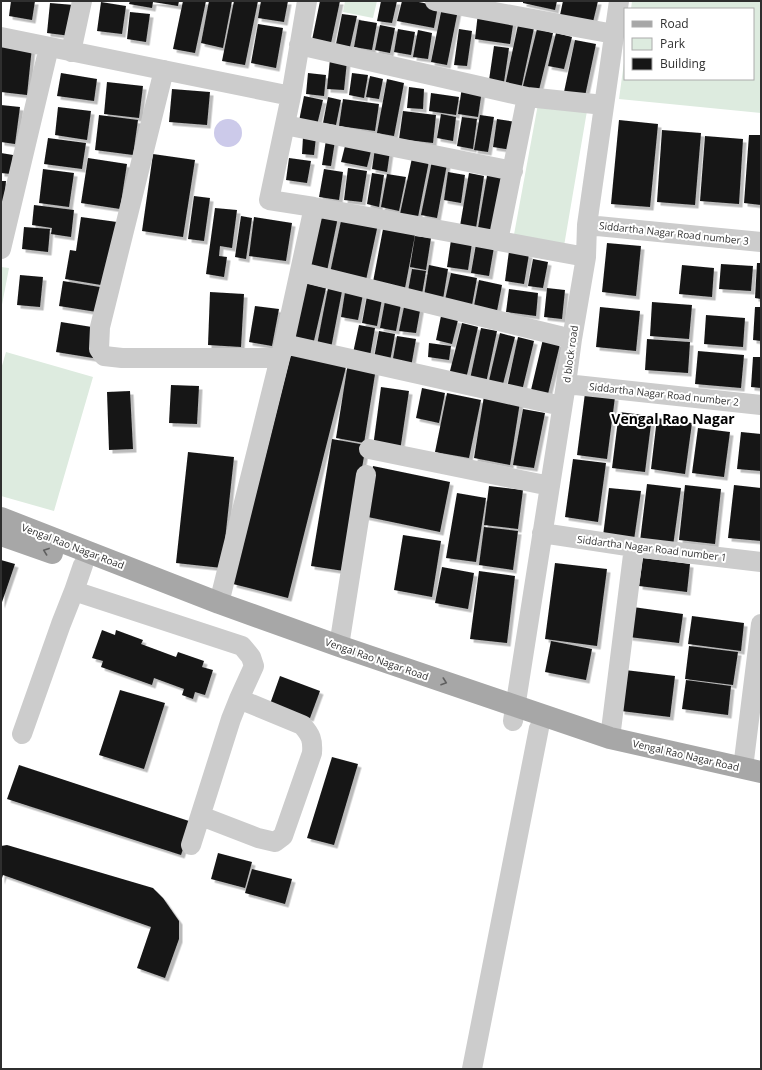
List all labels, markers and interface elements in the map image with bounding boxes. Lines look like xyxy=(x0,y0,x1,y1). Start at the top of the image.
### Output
legend xyxy=(624,8,754,80)
text: Road xyxy=(660,15,689,32)
text: Park xyxy=(660,35,686,52)
text: Building xyxy=(660,55,706,72)
street label: Siddartha Nagar Road number 3 xyxy=(598,218,750,248)
street label: d block road xyxy=(559,324,581,384)
street label: Siddartha Nagar Road number 2 xyxy=(588,379,740,409)
district label: Vengal Rao Nagar xyxy=(611,409,735,428)
street label: Vengal Rao Nagar Road xyxy=(20,520,126,572)
street label: Siddartha Nagar Road number 1 xyxy=(576,532,728,564)
one-way arrow xyxy=(43,548,50,556)
street label: Vengal Rao Nagar Road xyxy=(323,635,431,683)
one-way arrow xyxy=(441,677,448,686)
street label: Vengal Rao Nagar Road xyxy=(631,736,741,774)

